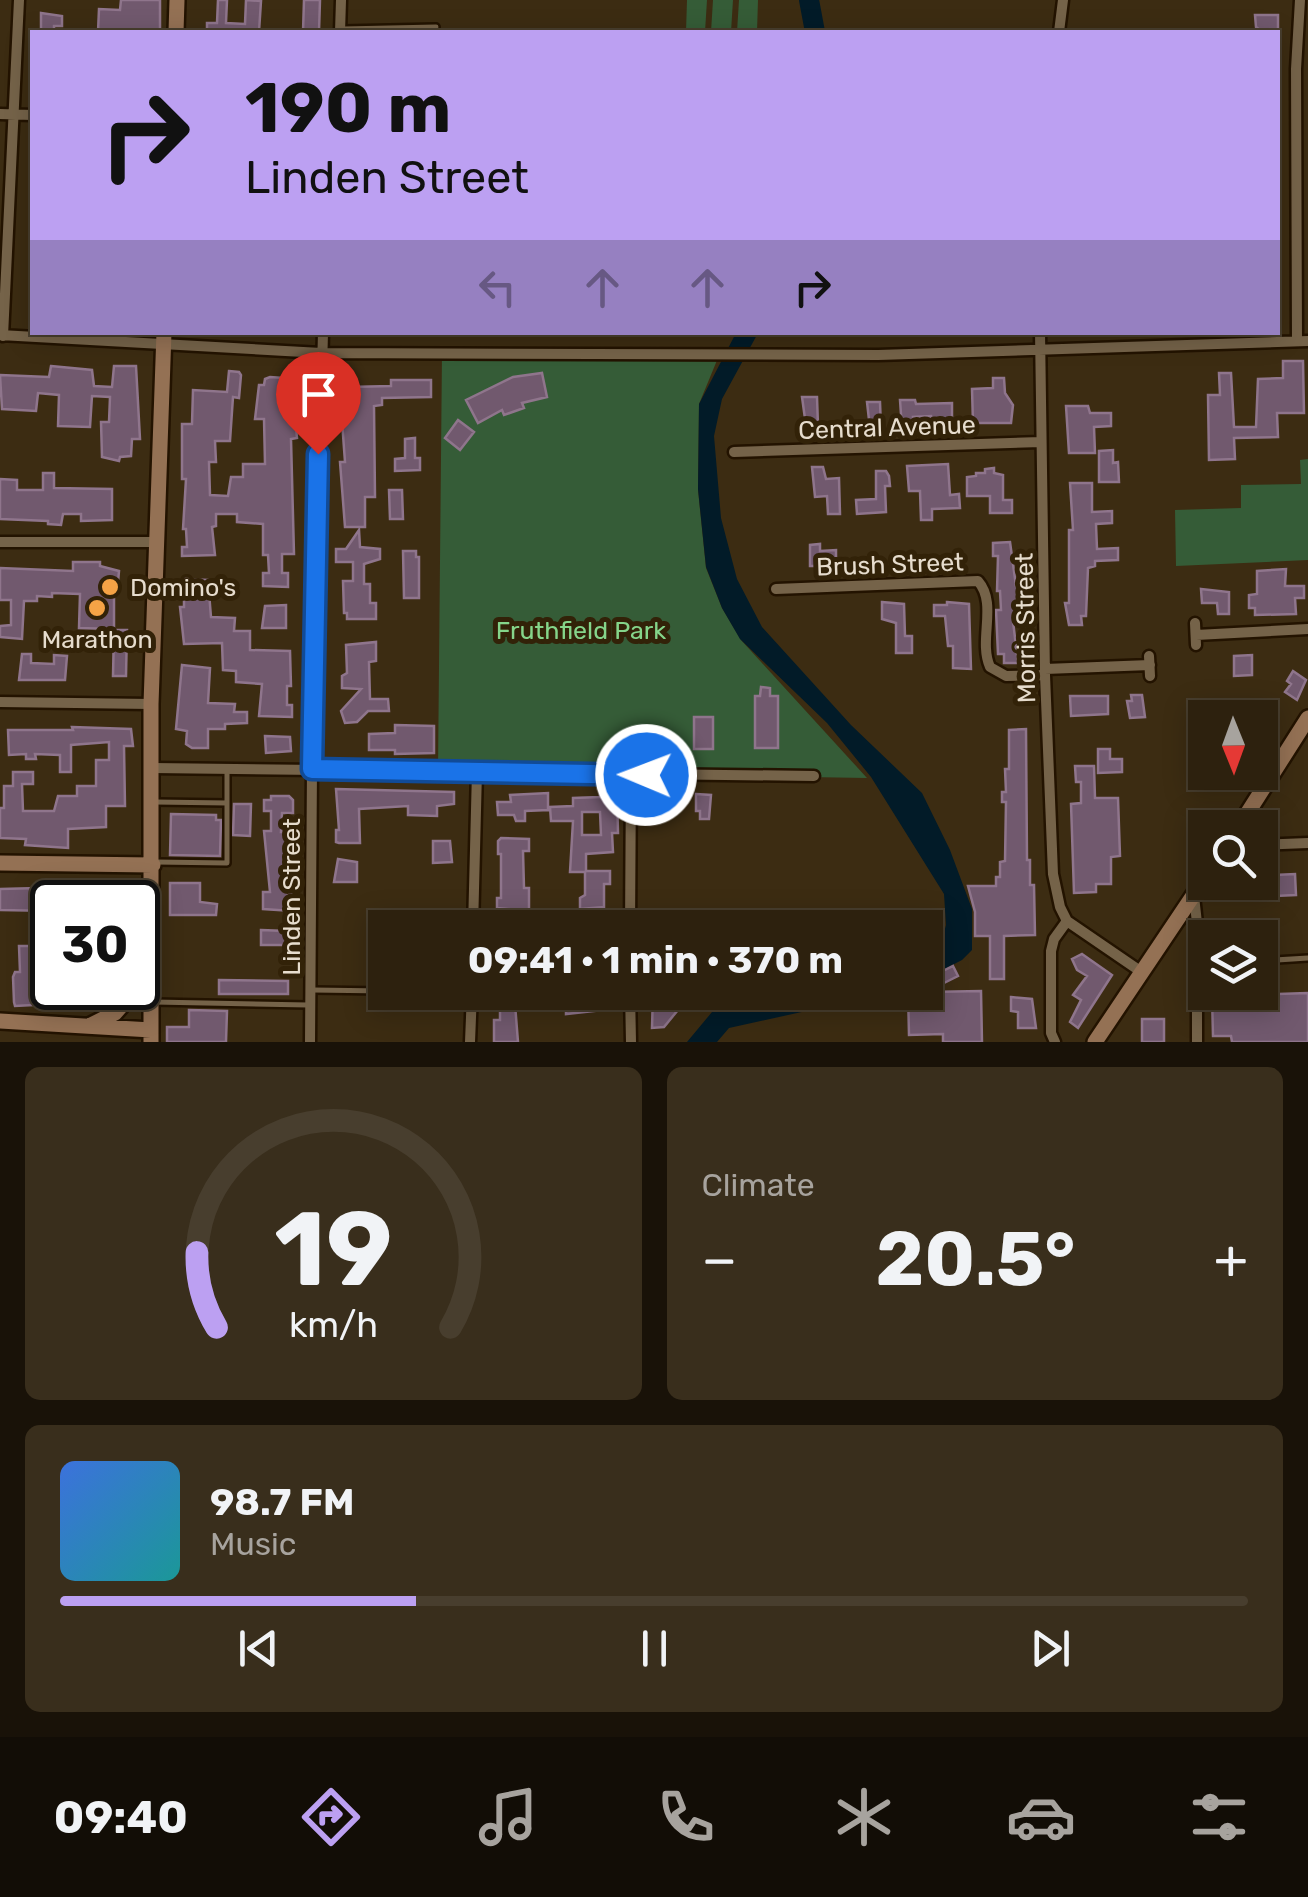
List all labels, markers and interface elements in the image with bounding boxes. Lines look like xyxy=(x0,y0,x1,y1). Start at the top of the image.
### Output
text: 190 m xyxy=(245,67,451,150)
icon: right xyxy=(80,70,210,200)
text: Linden Street xyxy=(245,151,529,204)
icon: left xyxy=(470,260,525,315)
icon: ahead xyxy=(575,260,630,315)
icon: ahead xyxy=(680,260,735,315)
icon: right xyxy=(785,260,840,315)
pin xyxy=(276,352,361,455)
icon: arrive xyxy=(291,367,346,422)
street label: Central Avenue xyxy=(798,410,976,445)
street label: Brush Street xyxy=(816,547,965,582)
street label: Morris Street xyxy=(1010,552,1041,703)
place label: Domino's xyxy=(130,573,236,602)
marker: Domino's xyxy=(99,576,121,598)
marker: Marathon xyxy=(86,597,108,619)
park label: Fruthfield Park xyxy=(496,616,666,645)
place label: Marathon xyxy=(41,625,153,654)
north arrow xyxy=(1188,700,1278,790)
map controls xyxy=(1188,700,1278,1010)
position arrow xyxy=(594,723,698,827)
button: search xyxy=(1188,810,1278,900)
street label: Linden Street xyxy=(277,818,306,976)
speed limit sign: 30 xyxy=(30,880,160,1010)
button: layers xyxy=(1188,920,1278,1010)
text: 09:41 · 1 min · 370 m xyxy=(468,937,843,983)
text: Climate xyxy=(702,1166,815,1204)
text: 19 xyxy=(274,1188,392,1311)
text: 20.5° xyxy=(876,1215,1075,1304)
text: − xyxy=(702,1227,737,1292)
text: + xyxy=(1214,1227,1248,1292)
text: km/h xyxy=(289,1304,378,1346)
text: 98.7 FM xyxy=(210,1479,354,1525)
text: Music xyxy=(210,1525,296,1563)
icon: previous xyxy=(231,1621,286,1676)
icon: pause xyxy=(627,1621,682,1676)
icon: next xyxy=(1023,1621,1078,1676)
icon: directions xyxy=(296,1782,366,1852)
icon: music xyxy=(473,1782,543,1852)
icon: phone xyxy=(651,1782,721,1852)
icon: climate xyxy=(829,1782,899,1852)
icon: car xyxy=(1006,1782,1076,1852)
icon: filters xyxy=(1184,1782,1254,1852)
text: 09:40 xyxy=(54,1791,188,1844)

